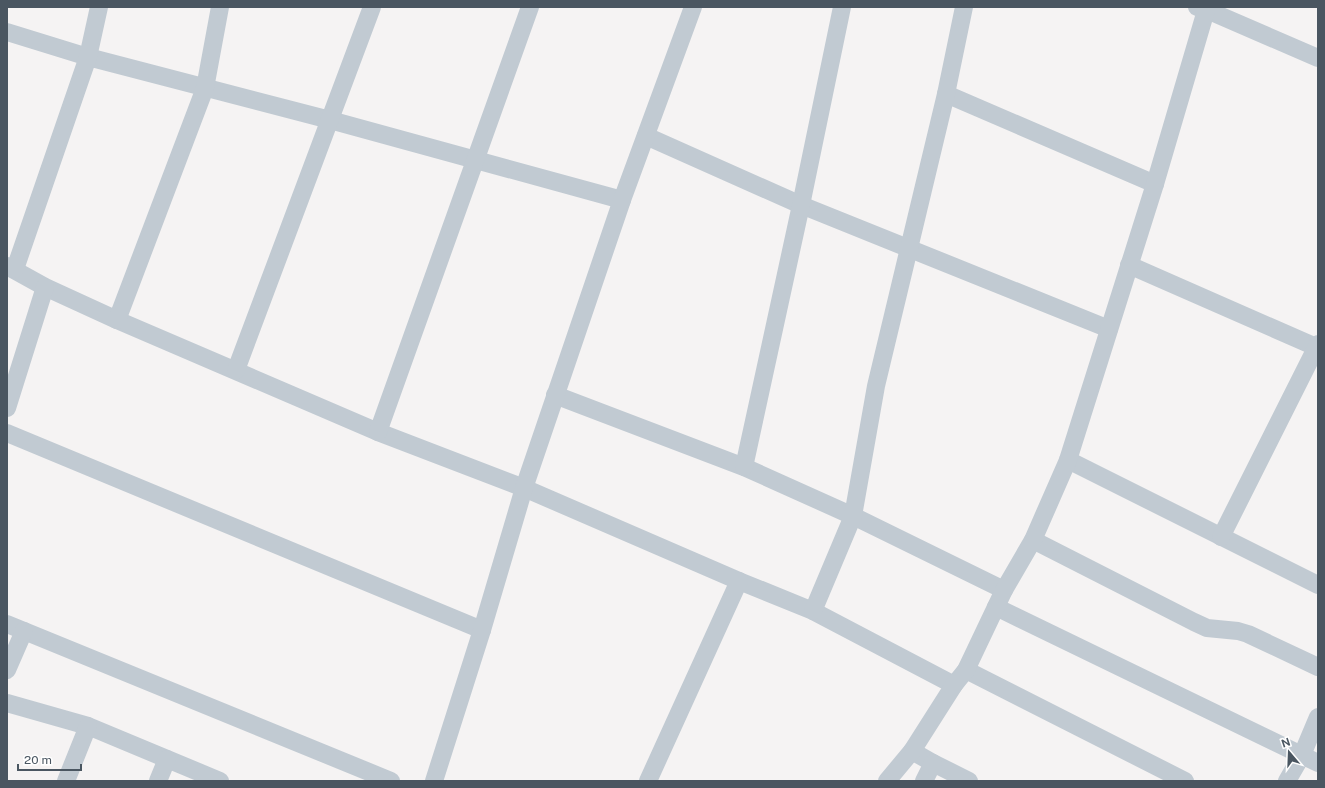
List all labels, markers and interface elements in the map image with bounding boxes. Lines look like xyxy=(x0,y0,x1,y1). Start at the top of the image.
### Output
north arrow xyxy=(1269,732,1309,772)
text: N xyxy=(1280,735,1292,750)
scale bar xyxy=(18,746,81,772)
text: 20 m xyxy=(24,753,52,767)

